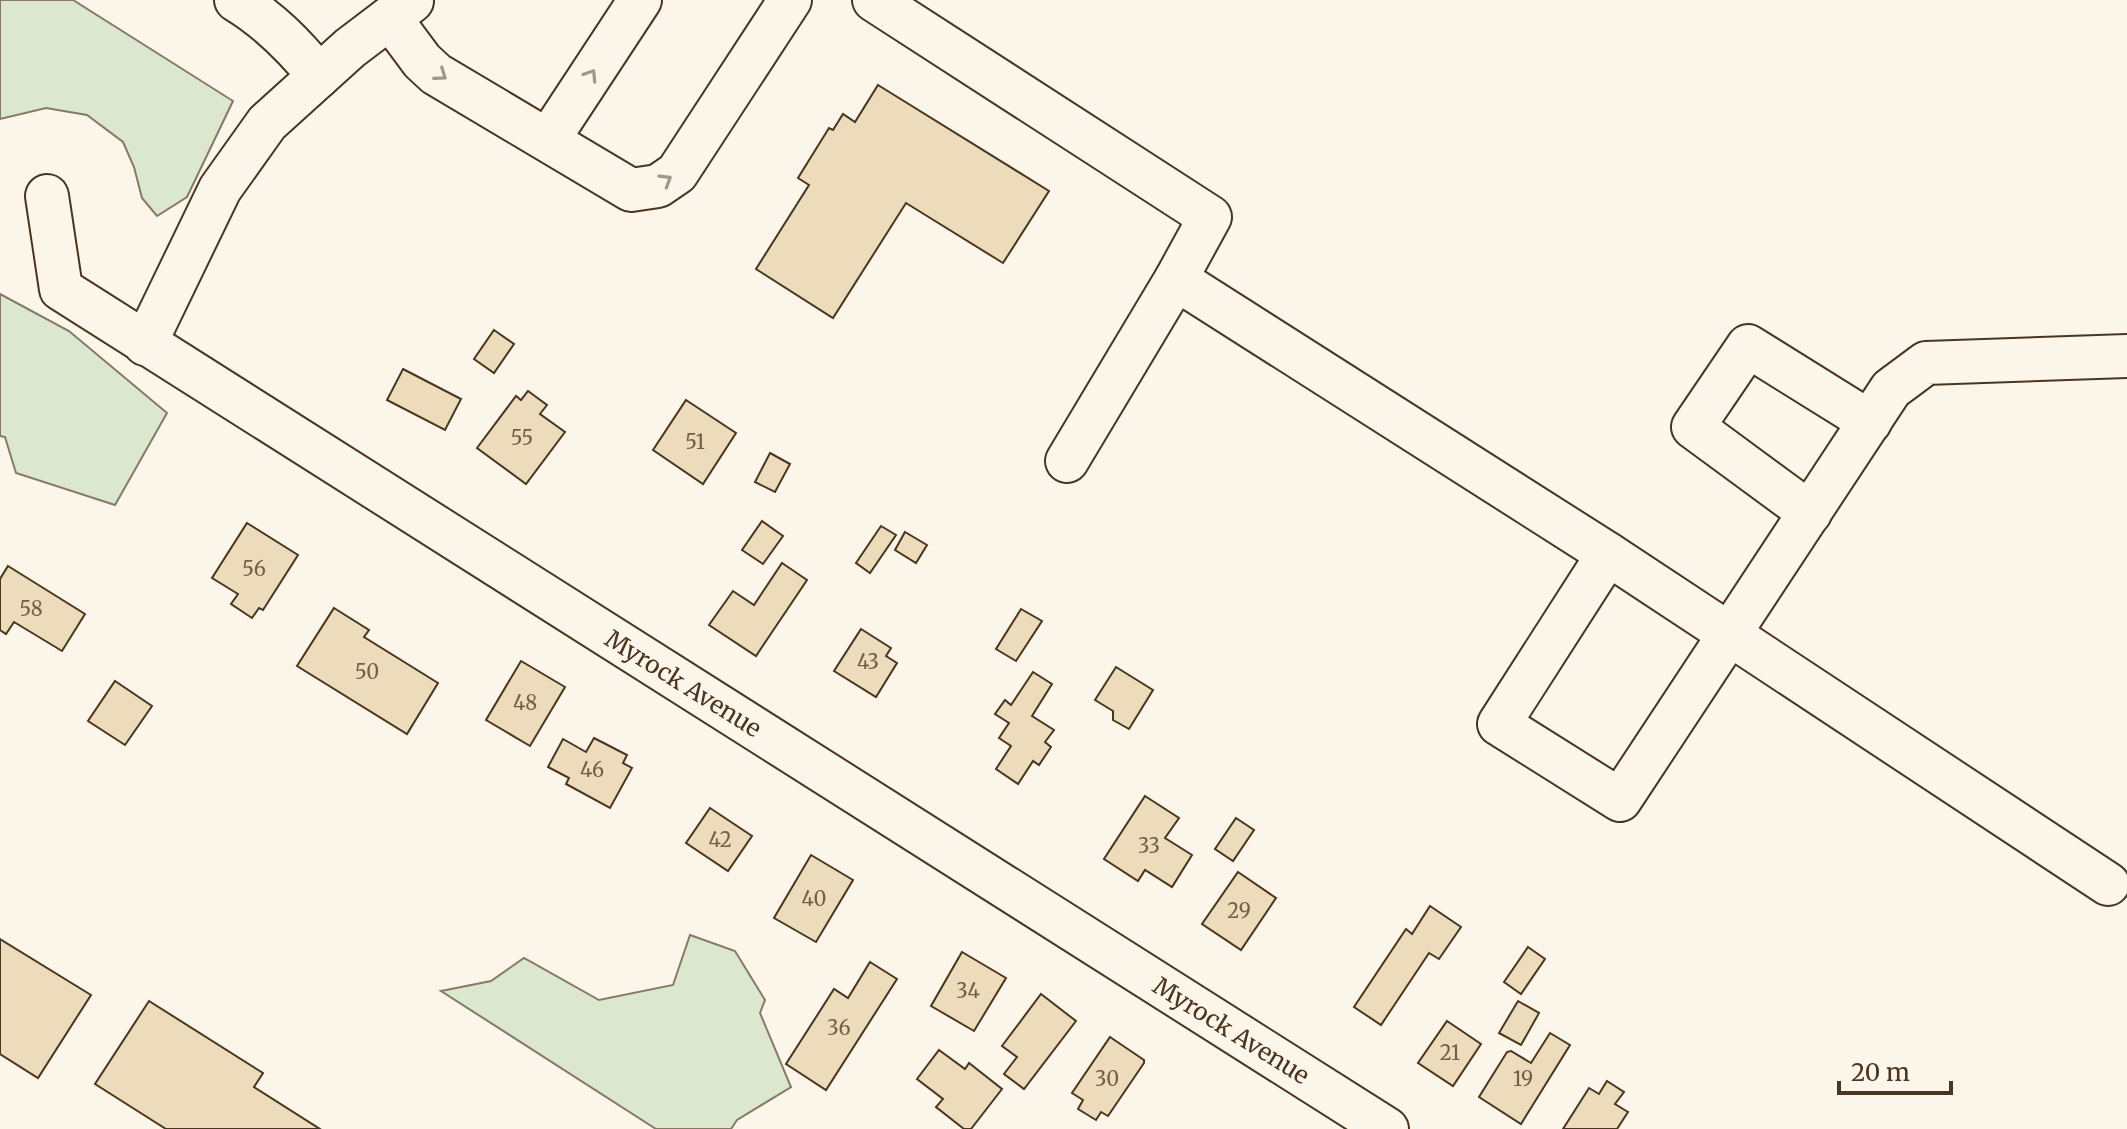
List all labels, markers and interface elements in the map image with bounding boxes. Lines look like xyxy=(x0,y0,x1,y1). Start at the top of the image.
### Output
one-way arrow xyxy=(432,65,446,80)
one-way arrow xyxy=(581,69,596,84)
one-way arrow xyxy=(657,174,672,189)
house number: 55 xyxy=(511,425,533,450)
house number: 51 xyxy=(685,429,705,454)
house number: 56 xyxy=(242,556,266,581)
house number: 58 xyxy=(19,596,43,621)
street label: Myrock Avenue xyxy=(599,623,767,744)
house number: 43 xyxy=(857,649,879,674)
house number: 50 xyxy=(355,659,379,684)
house number: 48 xyxy=(513,690,537,715)
house number: 46 xyxy=(580,757,604,782)
house number: 42 xyxy=(708,827,732,852)
house number: 33 xyxy=(1138,833,1160,858)
house number: 40 xyxy=(802,886,826,911)
house number: 29 xyxy=(1227,898,1251,923)
street label: Myrock Avenue xyxy=(1147,970,1315,1091)
house number: 34 xyxy=(956,978,980,1003)
house number: 36 xyxy=(827,1015,851,1040)
house number: 21 xyxy=(1440,1040,1460,1065)
scale bar xyxy=(1839,1045,1951,1095)
text: 20 m xyxy=(1851,1057,1910,1088)
house number: 30 xyxy=(1095,1066,1119,1091)
house number: 19 xyxy=(1513,1066,1533,1091)

